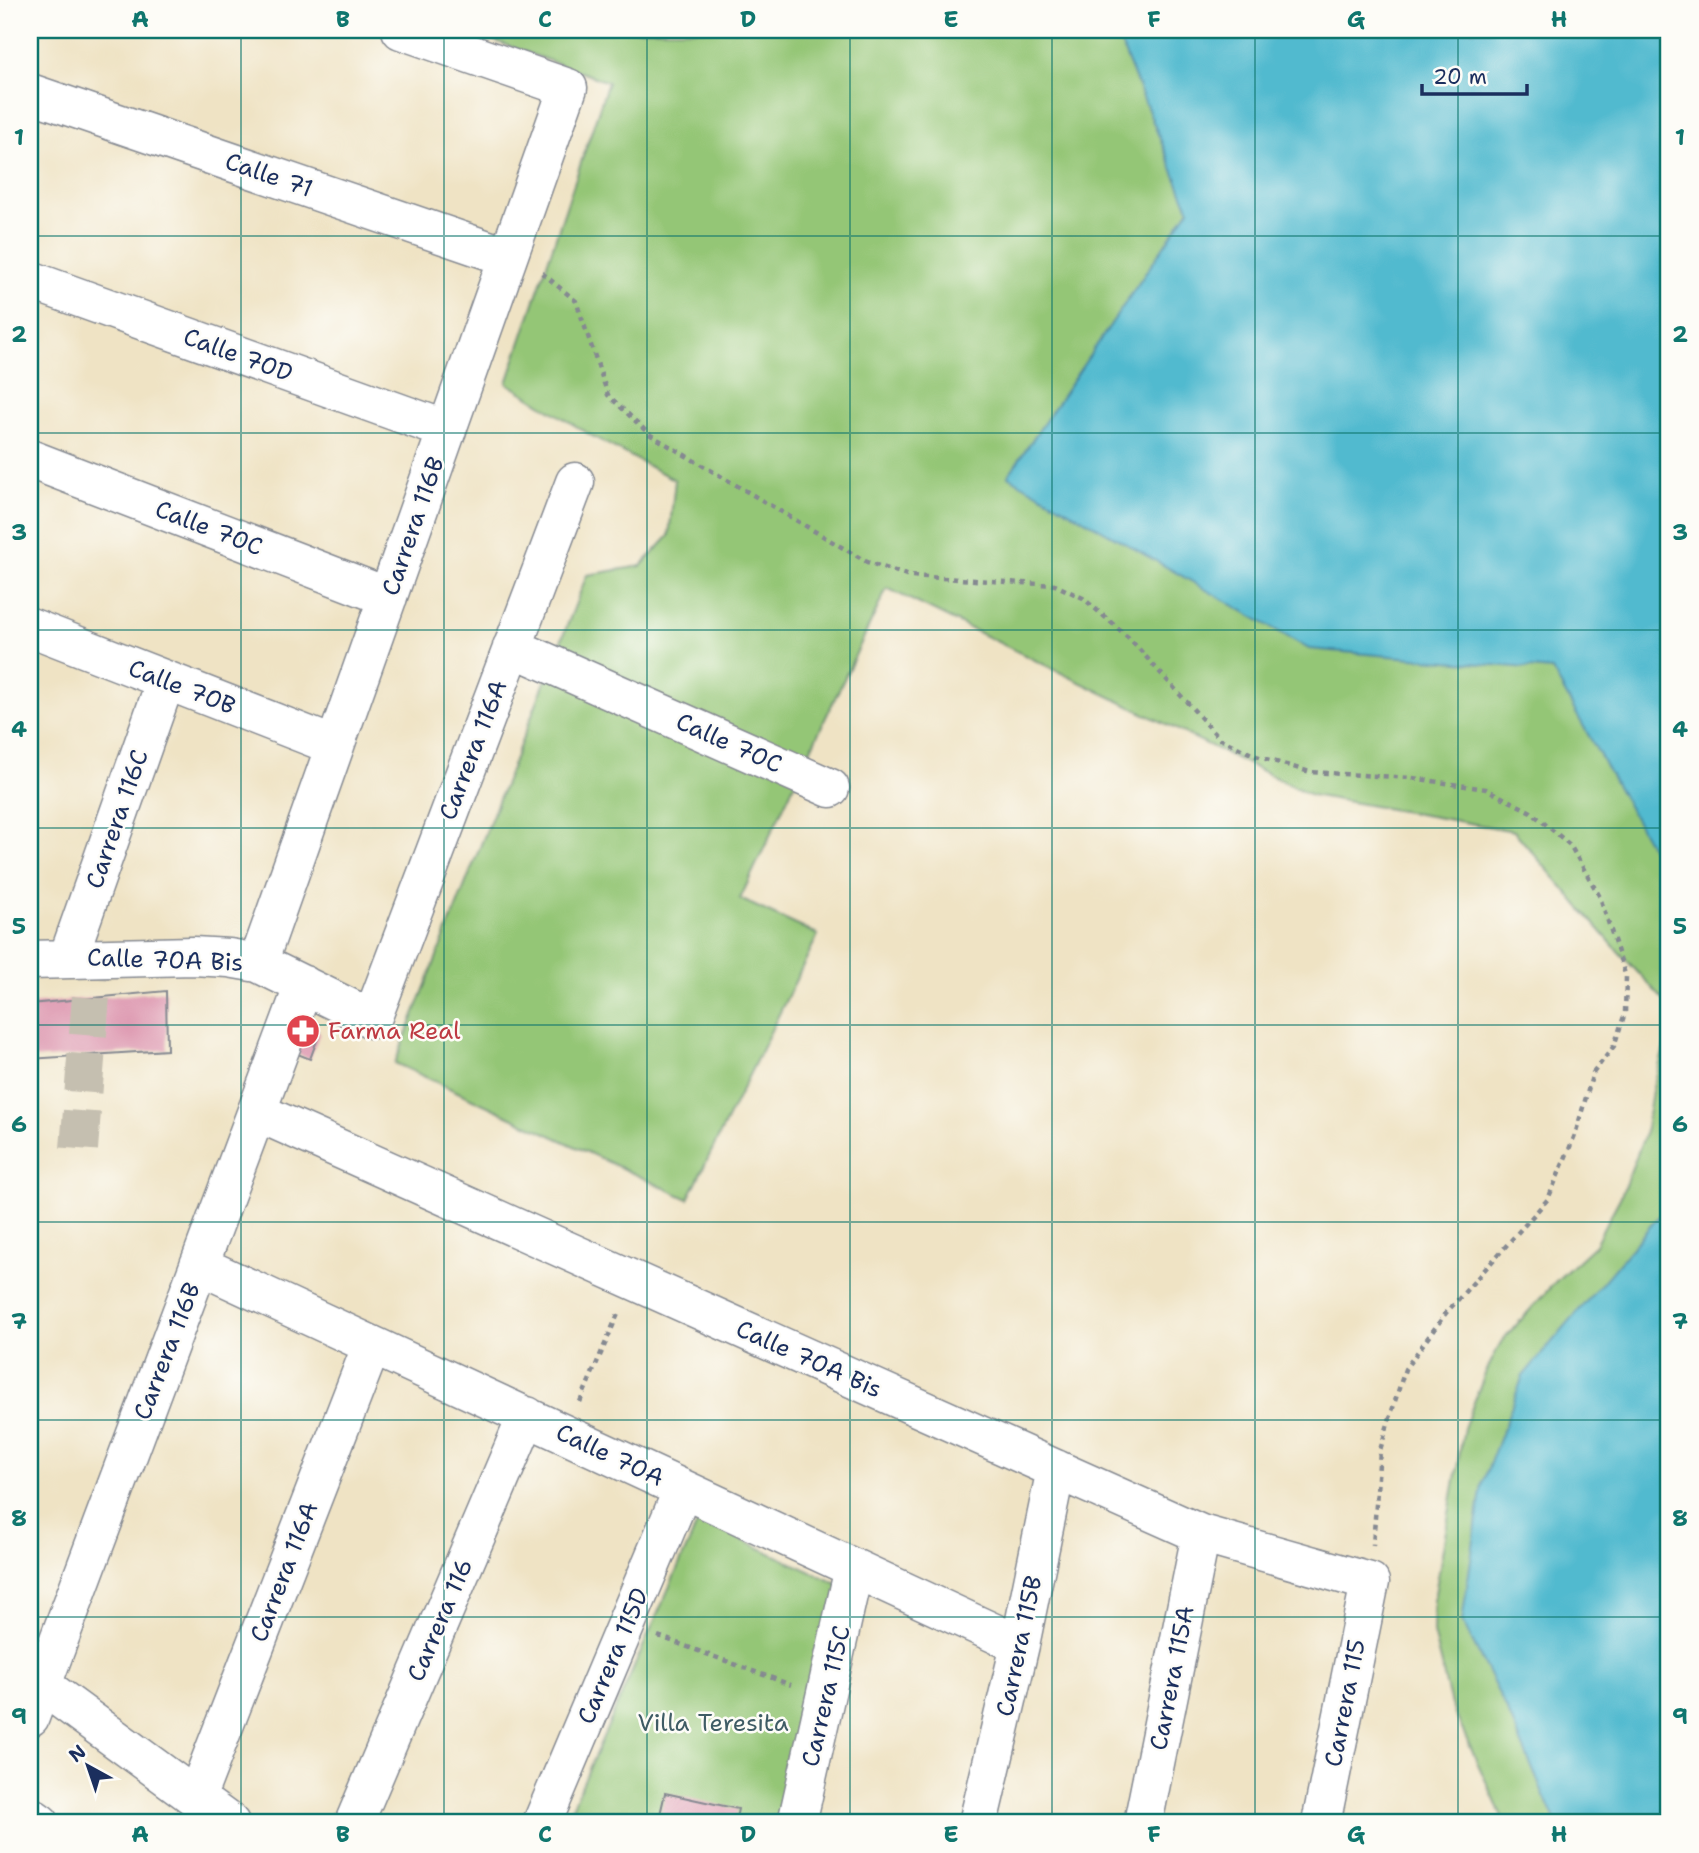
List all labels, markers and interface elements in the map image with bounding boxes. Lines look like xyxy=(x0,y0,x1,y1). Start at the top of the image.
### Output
text: A xyxy=(131,4,149,34)
text: B xyxy=(336,4,350,34)
text: C xyxy=(538,4,552,34)
text: D xyxy=(740,4,756,34)
text: E xyxy=(943,4,959,34)
text: F xyxy=(1147,4,1161,34)
text: G xyxy=(1347,4,1366,34)
text: H xyxy=(1551,4,1567,34)
scale bar xyxy=(1422,52,1528,96)
text: 20 m xyxy=(1433,63,1487,91)
text: 1 xyxy=(14,122,24,152)
text: 1 xyxy=(1675,122,1685,152)
street label: Calle 71 xyxy=(221,145,317,205)
text: 2 xyxy=(11,319,27,349)
text: 2 xyxy=(1672,319,1688,349)
street label: Calle 70D xyxy=(179,320,297,390)
street label: Carrera 116B xyxy=(374,452,452,600)
street label: Calle 70C xyxy=(151,493,267,563)
text: 3 xyxy=(11,517,27,547)
text: 3 xyxy=(1672,517,1688,547)
street label: Calle 70B xyxy=(124,652,240,722)
street label: Carrera 116A xyxy=(432,675,514,825)
street label: Calle 70C xyxy=(671,705,787,781)
text: 4 xyxy=(11,714,27,744)
text: 4 xyxy=(1672,714,1688,744)
street label: Carrera 116C xyxy=(78,745,156,893)
text: 5 xyxy=(12,911,26,941)
text: 5 xyxy=(1673,911,1687,941)
street label: Calle 70A Bis xyxy=(86,941,244,979)
pharmacy icon: Farma Real xyxy=(284,1012,322,1050)
place label: Farma Real xyxy=(328,1015,461,1047)
text: 6 xyxy=(11,1109,27,1139)
text: 6 xyxy=(1672,1109,1688,1139)
street label: Carrera 116B xyxy=(126,1278,208,1424)
text: 7 xyxy=(11,1306,27,1336)
text: 7 xyxy=(1672,1306,1688,1336)
street label: Calle 70A Bis xyxy=(731,1313,887,1405)
street label: Calle 70A xyxy=(551,1416,669,1494)
street label: Carrera 116A xyxy=(243,1497,325,1647)
text: 8 xyxy=(11,1503,27,1533)
text: 8 xyxy=(1672,1503,1688,1533)
street label: Carrera 116 xyxy=(400,1554,480,1686)
street label: Carrera 115B xyxy=(988,1573,1050,1719)
street label: Carrera 115D xyxy=(570,1583,656,1729)
street label: Carrera 115A xyxy=(1142,1603,1202,1753)
street label: Carrera 115C xyxy=(794,1622,858,1770)
street label: Carrera 115 xyxy=(1317,1637,1373,1769)
text: 9 xyxy=(11,1701,27,1731)
text: 9 xyxy=(1672,1701,1688,1731)
park label: Villa Teresita xyxy=(637,1707,789,1739)
north arrow xyxy=(52,1730,122,1800)
text: N xyxy=(64,1739,91,1768)
text: A xyxy=(131,1819,149,1849)
text: B xyxy=(336,1819,350,1849)
text: C xyxy=(538,1819,552,1849)
text: D xyxy=(740,1819,756,1849)
text: E xyxy=(943,1819,959,1849)
text: F xyxy=(1147,1819,1161,1849)
text: G xyxy=(1347,1819,1366,1849)
text: H xyxy=(1551,1819,1567,1849)

